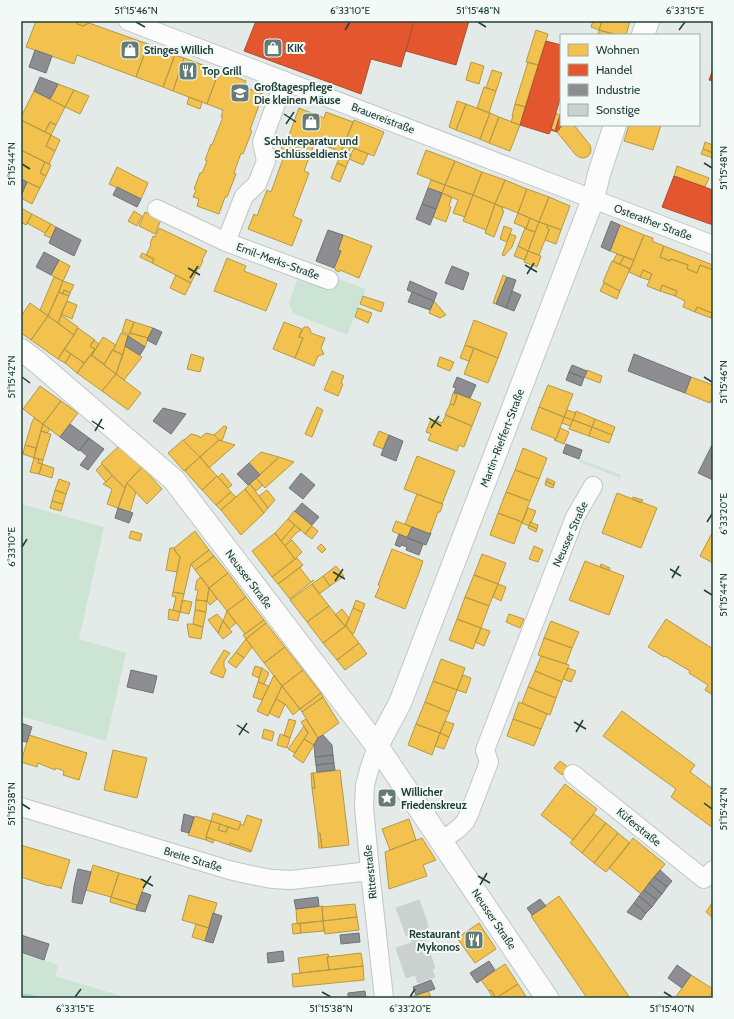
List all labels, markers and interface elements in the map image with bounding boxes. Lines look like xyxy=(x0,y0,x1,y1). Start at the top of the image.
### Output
text: 51°15'46"N xyxy=(114,4,158,17)
text: 6°33'10"E xyxy=(330,4,370,17)
text: 51°15'48"N xyxy=(456,4,500,17)
text: 6°33'15"E xyxy=(666,4,705,17)
legend xyxy=(560,34,700,126)
shop icon: KiK xyxy=(262,37,284,59)
shop icon: Stinges Willich xyxy=(119,39,141,61)
place label: KiK xyxy=(287,41,304,55)
text: Wohnen xyxy=(596,42,640,57)
place label: Stinges Willich xyxy=(144,43,214,57)
restaurant icon: Top Grill xyxy=(177,60,199,82)
text: Handel xyxy=(596,62,633,77)
place label: Top Grill xyxy=(202,64,242,78)
place label: Großtagespflege Die kleinen Mäuse xyxy=(254,80,341,107)
school or university icon: Großtagespflege Die kleinen Mäuse xyxy=(229,82,251,104)
text: Industrie xyxy=(596,82,640,97)
street label: Brauereistraße xyxy=(349,100,417,137)
text: Sonstige xyxy=(596,102,640,117)
shop icon: Schuhreparatur und Schlüsseldienst xyxy=(300,111,322,133)
place label: Schuhreparatur und Schlüsseldienst xyxy=(264,134,358,161)
text: 51°15'44"N xyxy=(5,142,18,186)
text: 51°15'48"N xyxy=(717,146,730,190)
street label: Osterather Straße xyxy=(612,201,694,243)
street label: Emil-Merks-Straße xyxy=(234,239,322,283)
text: 51°15'42"N xyxy=(5,355,18,399)
text: 51°15'46"N xyxy=(717,360,730,404)
street label: Martin-Rieffert-Straße xyxy=(477,387,527,489)
text: 6°33'20"E xyxy=(717,493,730,535)
street label: Neusser Straße xyxy=(549,499,591,569)
text: 6°33'10"E xyxy=(5,527,18,567)
street label: Neusser Straße xyxy=(222,547,276,612)
text: 51°15'44"N xyxy=(717,573,730,617)
text: 51°15'38"N xyxy=(5,782,18,826)
place label: Willicher Friedenskreuz xyxy=(401,785,468,812)
place icon: Willicher Friedenskreuz xyxy=(376,787,398,809)
text: 51°15'42"N xyxy=(717,787,730,831)
street label: Küferstraße xyxy=(614,805,664,849)
street label: Breite Straße xyxy=(162,844,224,875)
street label: Ritterstraße xyxy=(360,844,380,900)
street label: Neusser Straße xyxy=(469,886,520,952)
place label: Restaurant Mykonos xyxy=(409,927,460,954)
restaurant icon: Restaurant Mykonos xyxy=(463,929,485,951)
text: 6°33'15"E xyxy=(56,1002,95,1015)
text: 51°15'38"N xyxy=(309,1002,353,1015)
text: 6°33'20"E xyxy=(389,1002,431,1015)
text: 51°15'40"N xyxy=(650,1002,694,1015)

